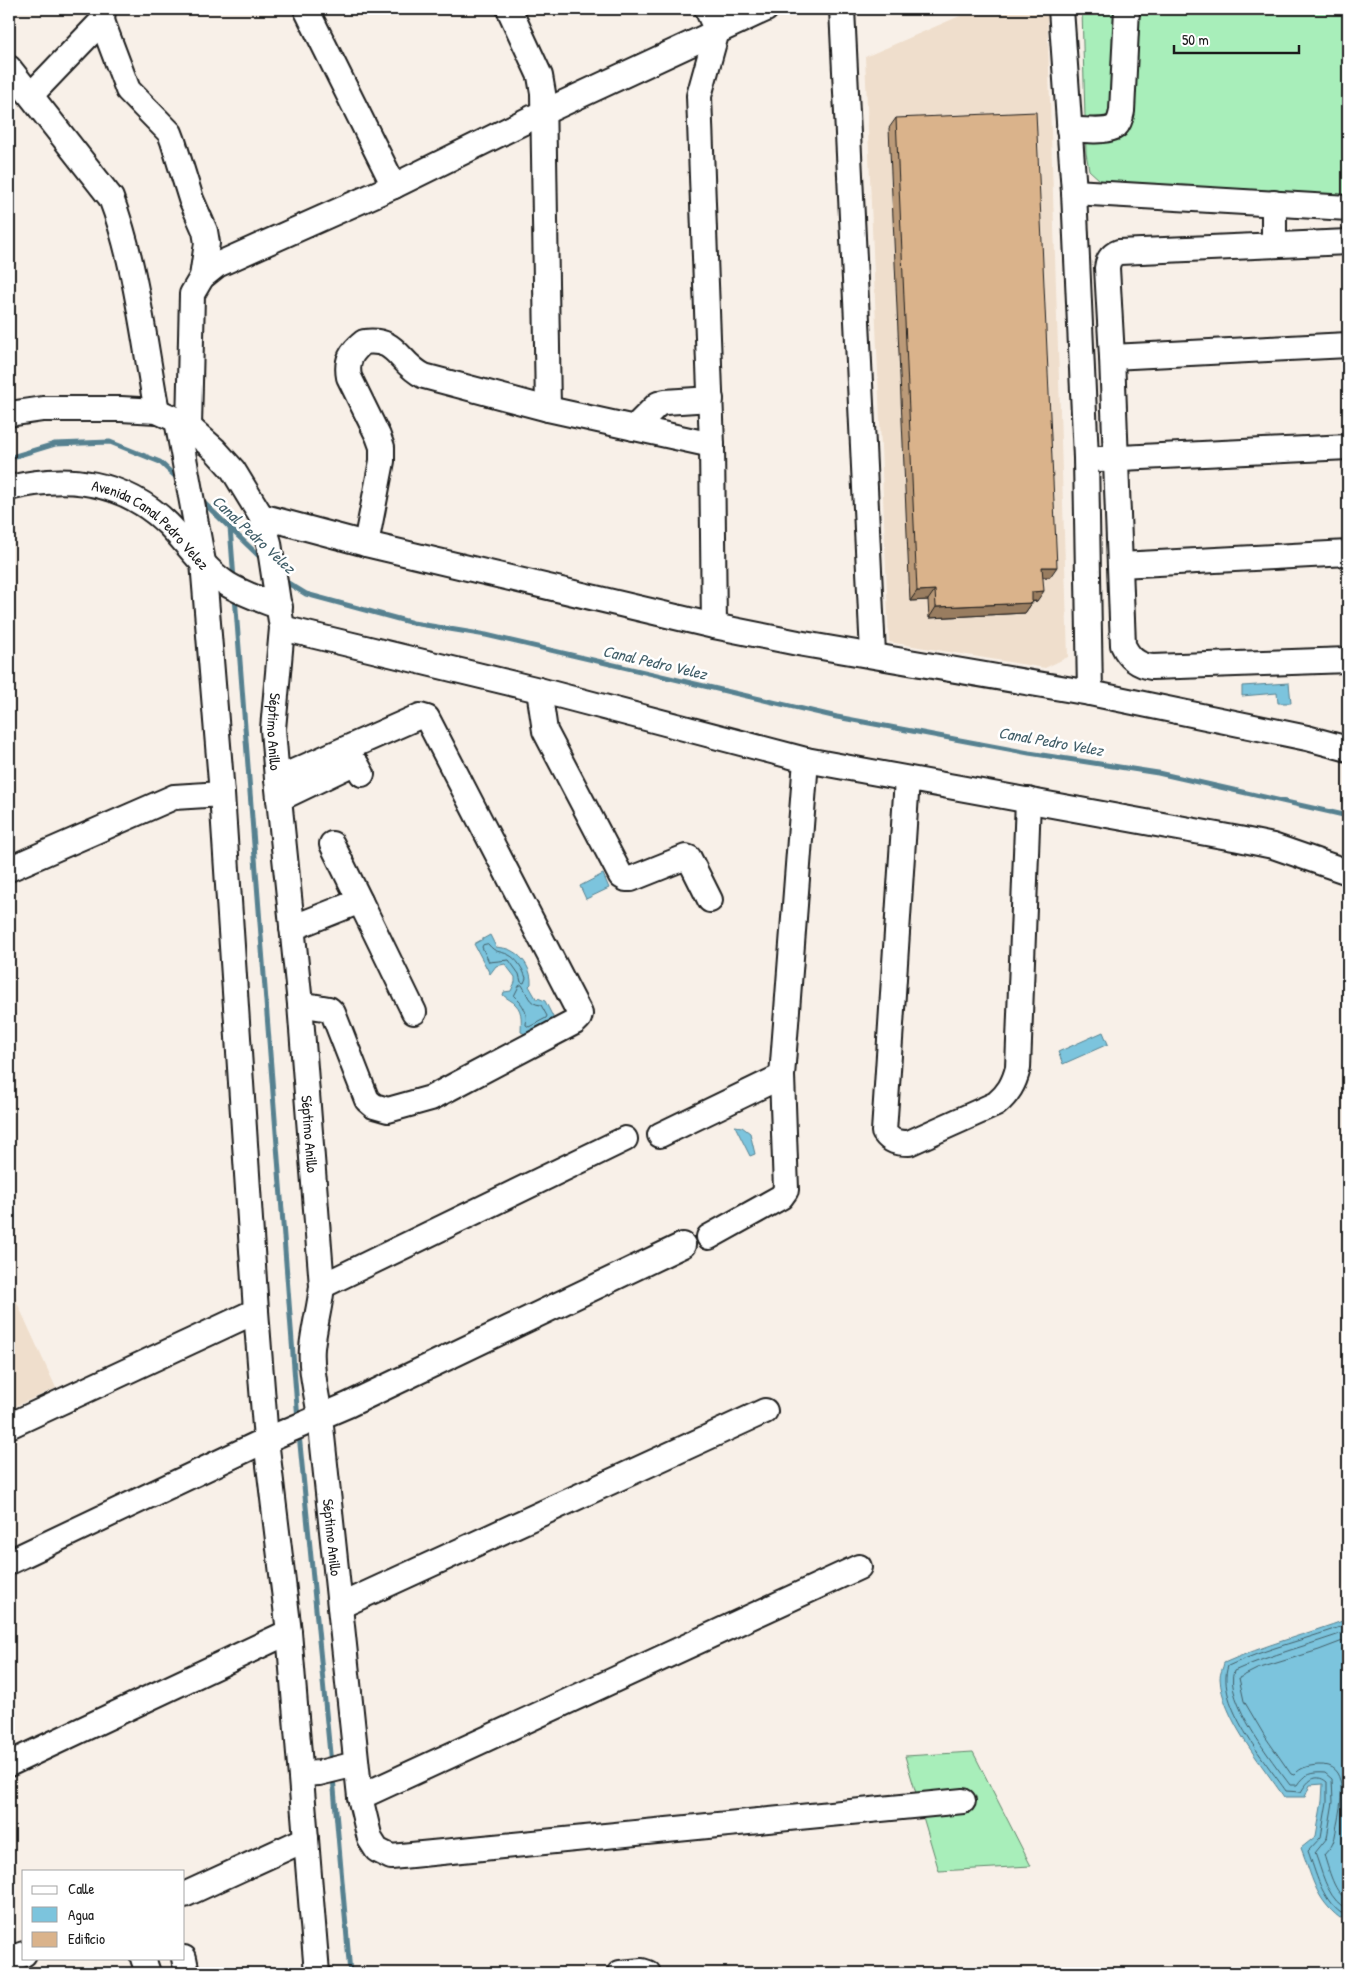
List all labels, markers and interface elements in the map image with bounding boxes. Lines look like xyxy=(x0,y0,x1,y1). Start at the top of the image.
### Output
scale bar xyxy=(1174,22,1300,54)
text: 50 m xyxy=(1182,29,1209,50)
street label: Avenida Canal Pedro Velez xyxy=(90,474,214,574)
water label: Canal Pedro Velez xyxy=(208,490,301,579)
water label: Canal Pedro Velez xyxy=(601,639,710,685)
street label: Séptimo Anillo xyxy=(262,692,287,771)
water label: Canal Pedro Velez xyxy=(997,721,1106,761)
street label: Séptimo Anillo xyxy=(297,1095,324,1173)
street label: Séptimo Anillo xyxy=(318,1498,347,1577)
legend xyxy=(22,1870,185,1960)
text: Calle xyxy=(68,1878,95,1899)
text: Agua xyxy=(68,1904,94,1925)
text: Edificio xyxy=(68,1928,105,1949)

